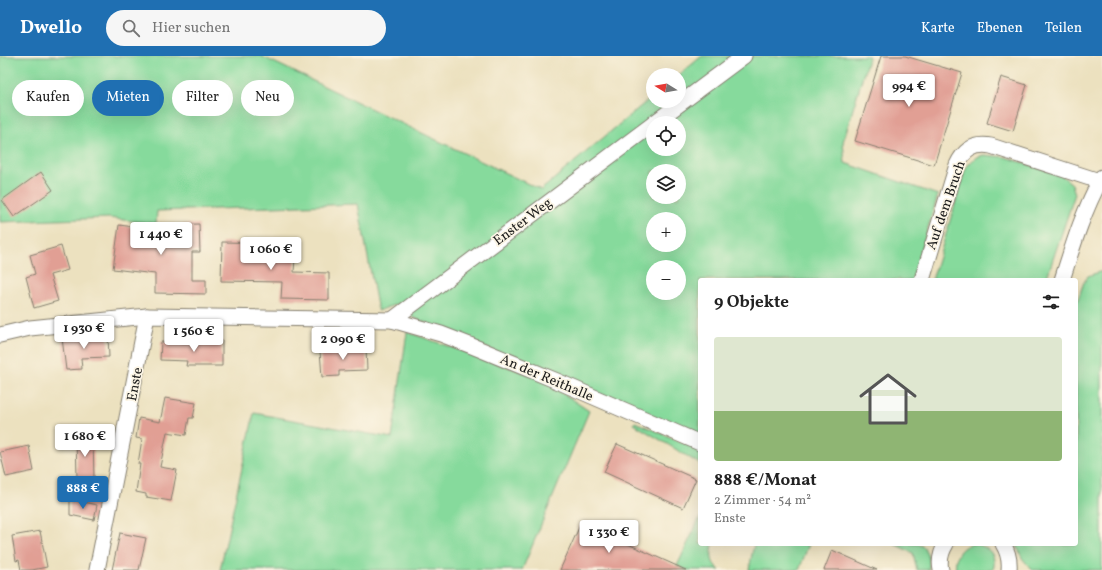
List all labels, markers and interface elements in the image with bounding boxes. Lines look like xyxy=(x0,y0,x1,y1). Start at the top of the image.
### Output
search box xyxy=(106,10,386,46)
text: Dwello xyxy=(20,15,82,41)
icon: search xyxy=(120,17,142,39)
text: Hier suchen xyxy=(152,18,231,39)
text: Karte xyxy=(921,19,955,38)
text: Ebenen xyxy=(977,19,1023,38)
text: Teilen xyxy=(1045,19,1082,38)
north arrow xyxy=(646,68,686,108)
map controls xyxy=(646,68,686,300)
pin: 994 € xyxy=(881,74,937,108)
text: 994 € xyxy=(892,78,926,96)
chip: Kaufen xyxy=(12,80,84,116)
chip: Mieten xyxy=(92,80,164,116)
chip: Filter xyxy=(172,80,233,116)
chip: Neu xyxy=(241,80,294,116)
button: locate xyxy=(646,116,686,156)
street label: Auf dem Bruch xyxy=(922,158,971,253)
button: layers xyxy=(646,164,686,204)
street label: Enster Weg xyxy=(490,194,556,251)
button: + xyxy=(646,212,686,252)
pin: 1 440 € xyxy=(124,222,198,256)
text: 1 440 € xyxy=(139,226,183,244)
pin: 1 060 € xyxy=(234,237,308,271)
text: 1 060 € xyxy=(249,241,293,259)
button: − xyxy=(646,260,686,300)
text: 9 Objekte xyxy=(714,291,789,314)
icon: filters xyxy=(1040,291,1062,313)
pin: 1 930 € xyxy=(47,316,121,350)
pin: 1 560 € xyxy=(157,319,231,353)
text: 1 930 € xyxy=(63,320,105,338)
text: 1 560 € xyxy=(173,323,215,341)
pin: 2 090 € xyxy=(306,327,380,361)
text: 2 090 € xyxy=(321,331,365,349)
street label: An der Reithalle xyxy=(497,350,596,407)
icon: home xyxy=(852,363,924,435)
street label: Enste xyxy=(123,365,148,403)
pin: 1 680 € xyxy=(48,424,122,458)
text: 1 680 € xyxy=(64,428,106,446)
text: 888 €/Monat xyxy=(714,469,817,492)
pin: 888 € xyxy=(55,476,111,510)
text: 888 € xyxy=(66,480,100,498)
text: 2 Zimmer · 54 m² xyxy=(714,492,811,510)
text: Enste xyxy=(714,510,746,528)
pin: 1 330 € xyxy=(572,520,646,554)
text: 1 330 € xyxy=(588,524,630,542)

